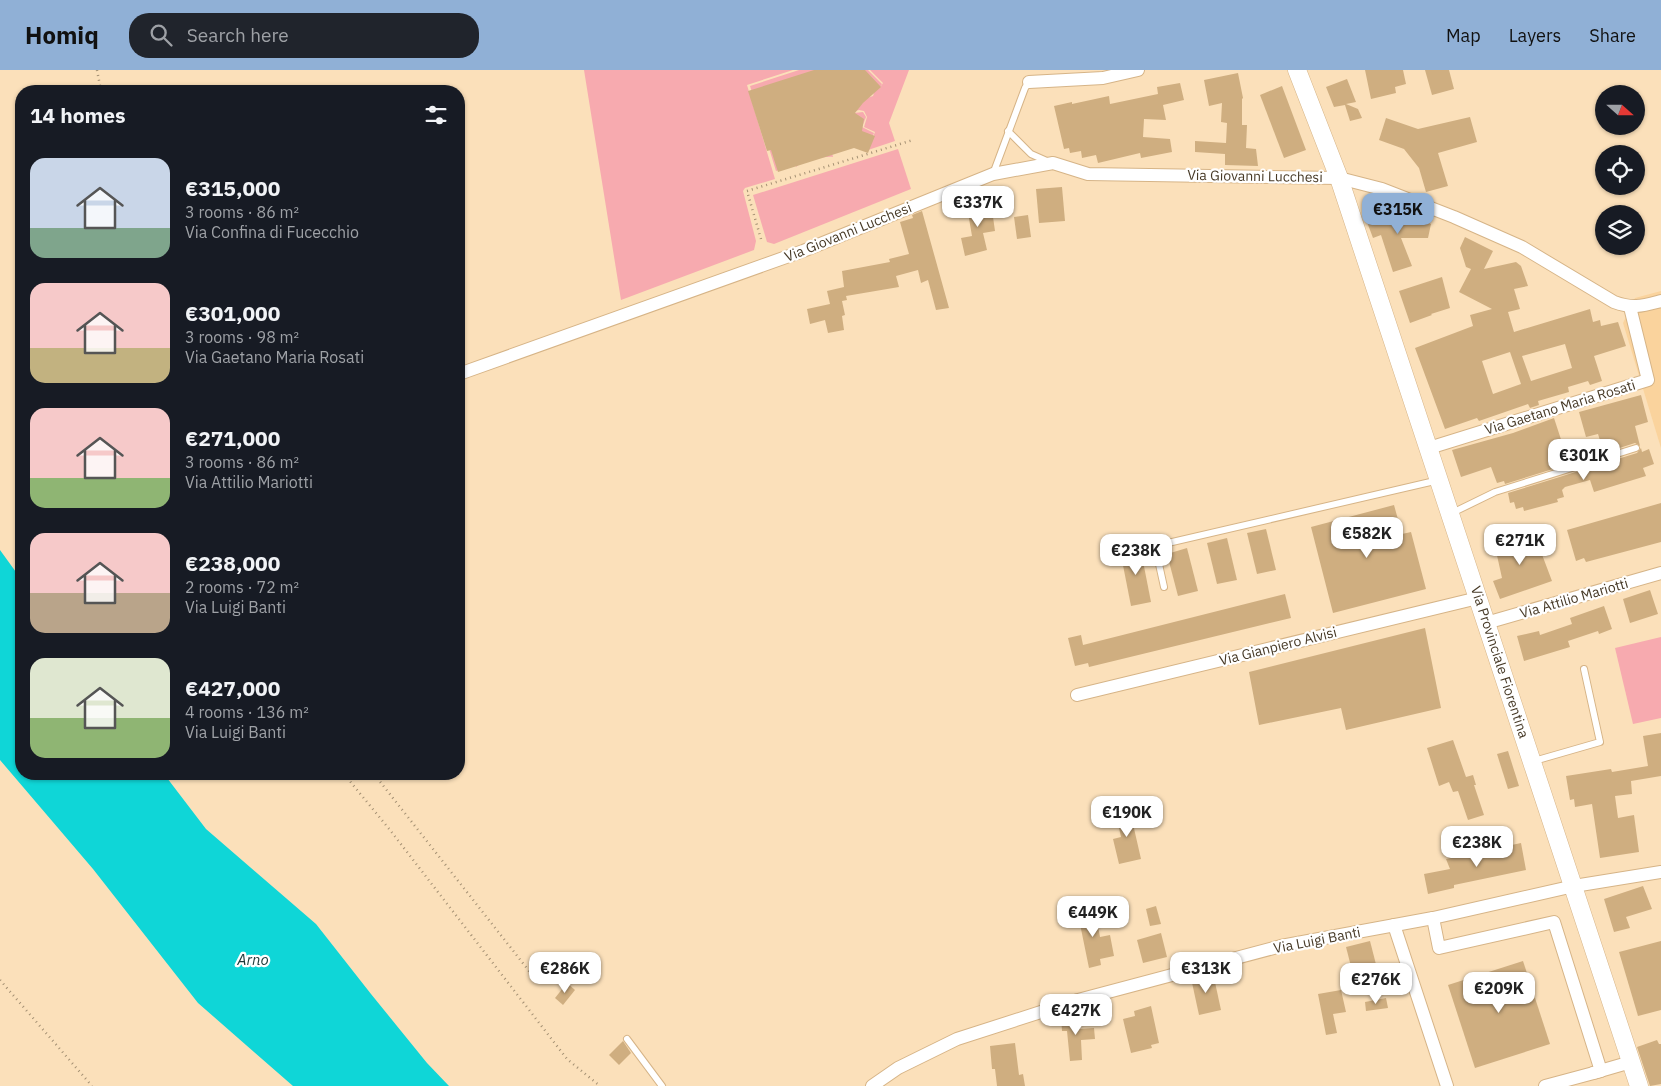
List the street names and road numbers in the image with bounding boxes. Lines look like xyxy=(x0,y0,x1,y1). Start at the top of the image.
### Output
street label: Via Giovanni Lucchesi xyxy=(1187,166,1323,186)
street label: Via Giovanni Lucchesi xyxy=(782,198,914,266)
street label: Via Gaetano Maria Rosati xyxy=(1482,375,1638,439)
street label: Via Attilio Mariotti xyxy=(1518,574,1630,622)
street label: Via Provinciale Fiorentina xyxy=(1467,584,1533,741)
street label: Via Gianpiero Alvisi xyxy=(1217,623,1339,669)
street label: Via Luigi Banti xyxy=(1272,923,1362,957)

